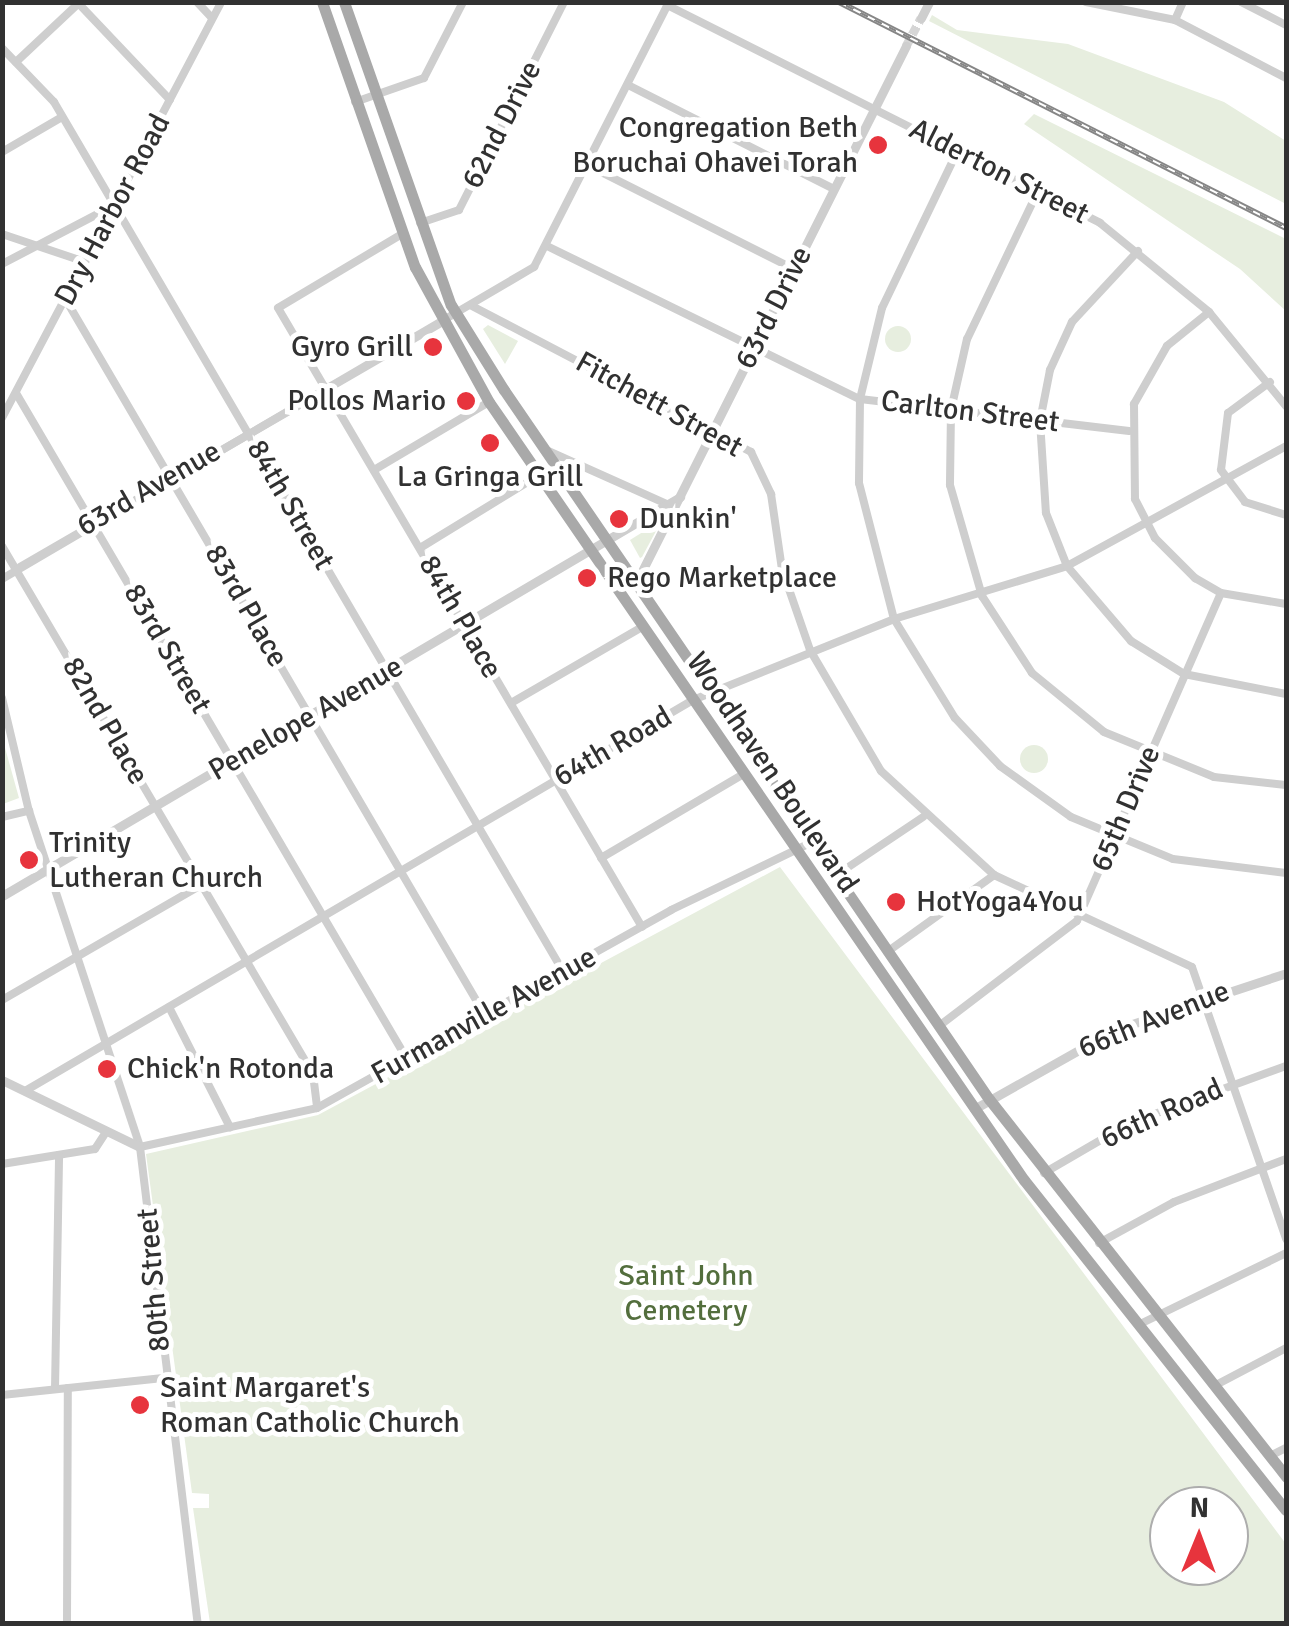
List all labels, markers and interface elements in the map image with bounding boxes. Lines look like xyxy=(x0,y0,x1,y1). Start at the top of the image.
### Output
street label: 62nd Drive xyxy=(455,55,549,195)
street label: Dry Harbor Road xyxy=(47,108,179,312)
place label: Congregation Beth Boruchai Ohavei Torah xyxy=(572,110,858,180)
street label: Alderton Street xyxy=(903,111,1095,233)
marker: Congregation Beth Boruchai Ohavei Torah xyxy=(867,134,889,156)
street label: 63rd Drive xyxy=(728,241,820,375)
place label: Gyro Grill xyxy=(291,329,413,365)
marker: Gyro Grill xyxy=(422,336,444,358)
street label: Fitchett Street xyxy=(569,344,749,466)
place label: Pollos Mario xyxy=(287,383,446,419)
street label: Carlton Street xyxy=(879,383,1061,441)
marker: Pollos Mario xyxy=(455,390,477,412)
marker: La Gringa Grill xyxy=(479,432,501,454)
street label: 63rd Avenue xyxy=(71,434,227,544)
street label: 84th Street xyxy=(238,434,342,576)
place label: La Gringa Grill xyxy=(397,459,583,495)
place label: Dunkin' xyxy=(639,501,737,537)
marker: Dunkin' xyxy=(608,508,630,530)
street label: 83rd Place xyxy=(197,538,295,674)
street label: 84th Place xyxy=(410,549,510,685)
place label: Rego Marketplace xyxy=(607,560,837,596)
marker: Rego Marketplace xyxy=(576,567,598,589)
street label: 83rd Street xyxy=(115,578,219,720)
street label: Woodhaven Boulevard xyxy=(678,646,866,900)
street label: Penelope Avenue xyxy=(203,649,409,789)
street label: 82nd Place xyxy=(54,651,156,791)
street label: 64th Road xyxy=(548,699,678,795)
street label: 65th Drive xyxy=(1083,741,1169,877)
place label: Trinity Lutheran Church xyxy=(49,825,263,896)
marker: Trinity Lutheran Church xyxy=(18,849,40,871)
place label: HotYoga4You xyxy=(916,884,1084,920)
marker: HotYoga4You xyxy=(885,891,907,913)
street label: Furmanville Avenue xyxy=(365,939,603,1093)
street label: 66th Avenue xyxy=(1073,973,1235,1067)
place label: Chick'n Rotonda xyxy=(127,1051,334,1087)
marker: Chick'n Rotonda xyxy=(96,1058,118,1080)
street label: 66th Road xyxy=(1095,1071,1229,1157)
street label: 80th Street xyxy=(130,1207,178,1353)
park label: Saint John Cemetery xyxy=(618,1258,754,1328)
place label: Saint Margaret's Roman Catholic Church xyxy=(160,1370,460,1440)
marker: Saint Margaret's Roman Catholic Church xyxy=(129,1394,151,1416)
north arrow xyxy=(1149,1486,1249,1586)
text: N xyxy=(1189,1491,1210,1525)

